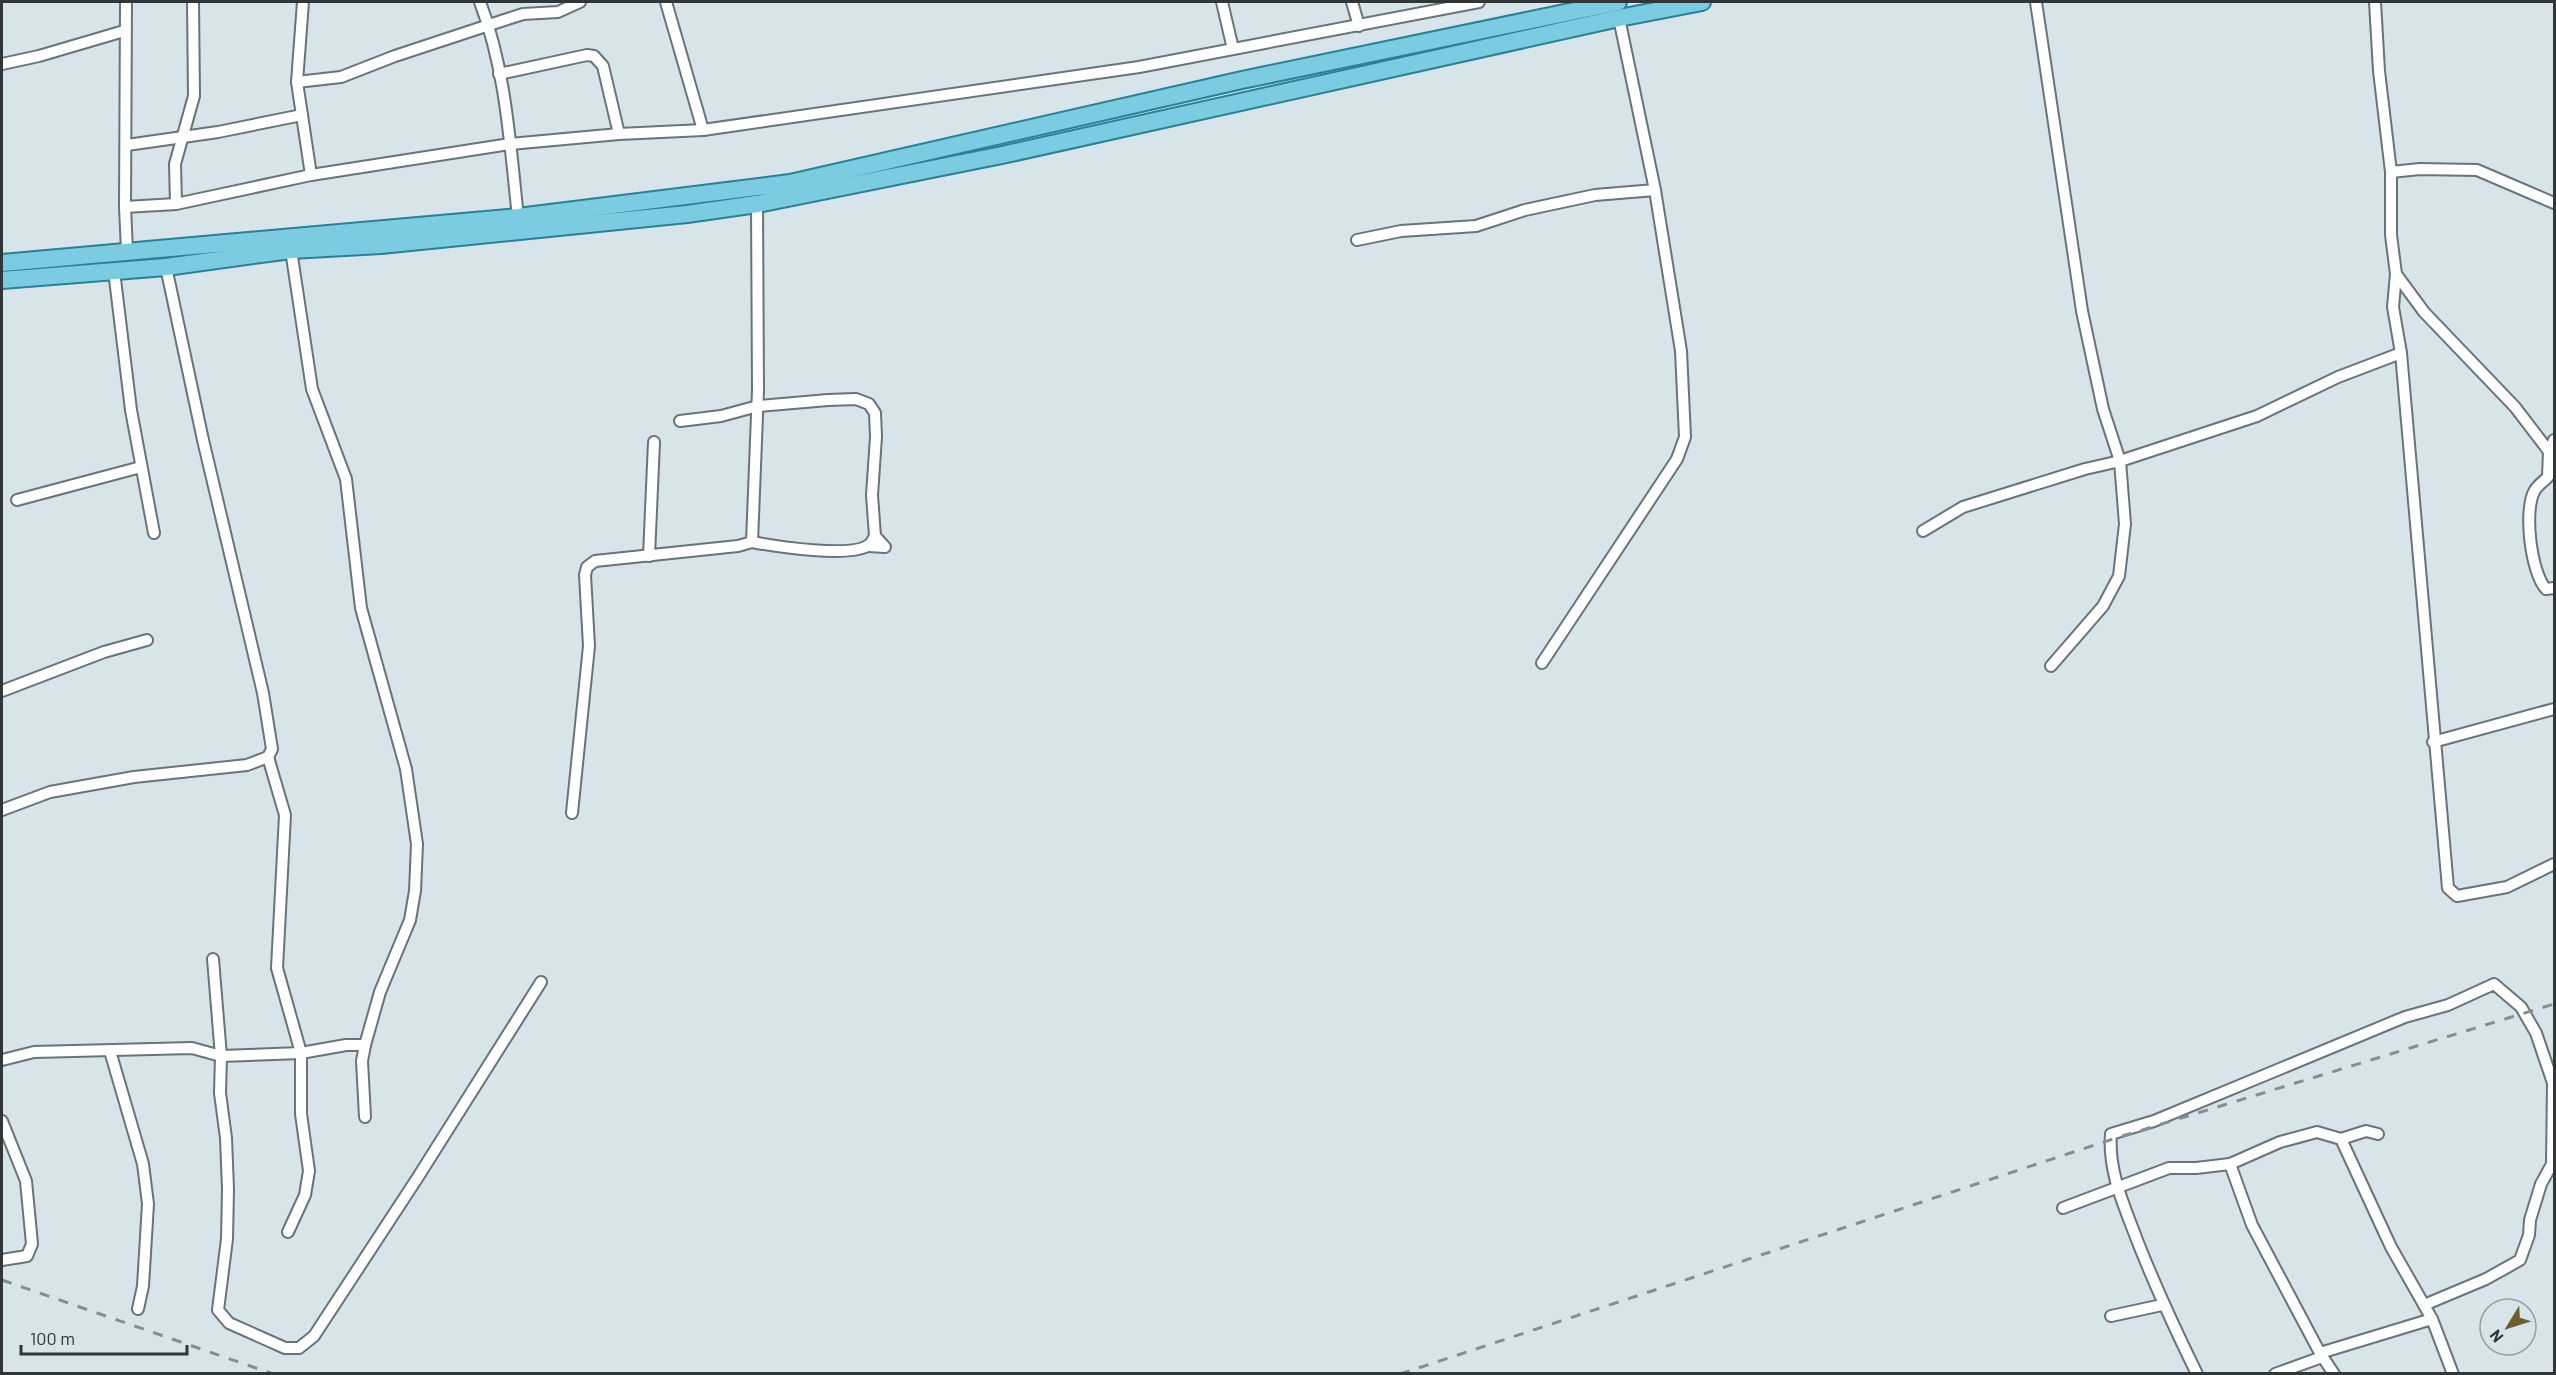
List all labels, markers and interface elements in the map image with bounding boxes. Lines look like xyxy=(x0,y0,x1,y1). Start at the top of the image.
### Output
north arrow xyxy=(2478,1297,2538,1357)
scale bar xyxy=(21,1318,188,1356)
text: 100 m xyxy=(30,1327,75,1349)
text: N xyxy=(2485,1327,2507,1347)

